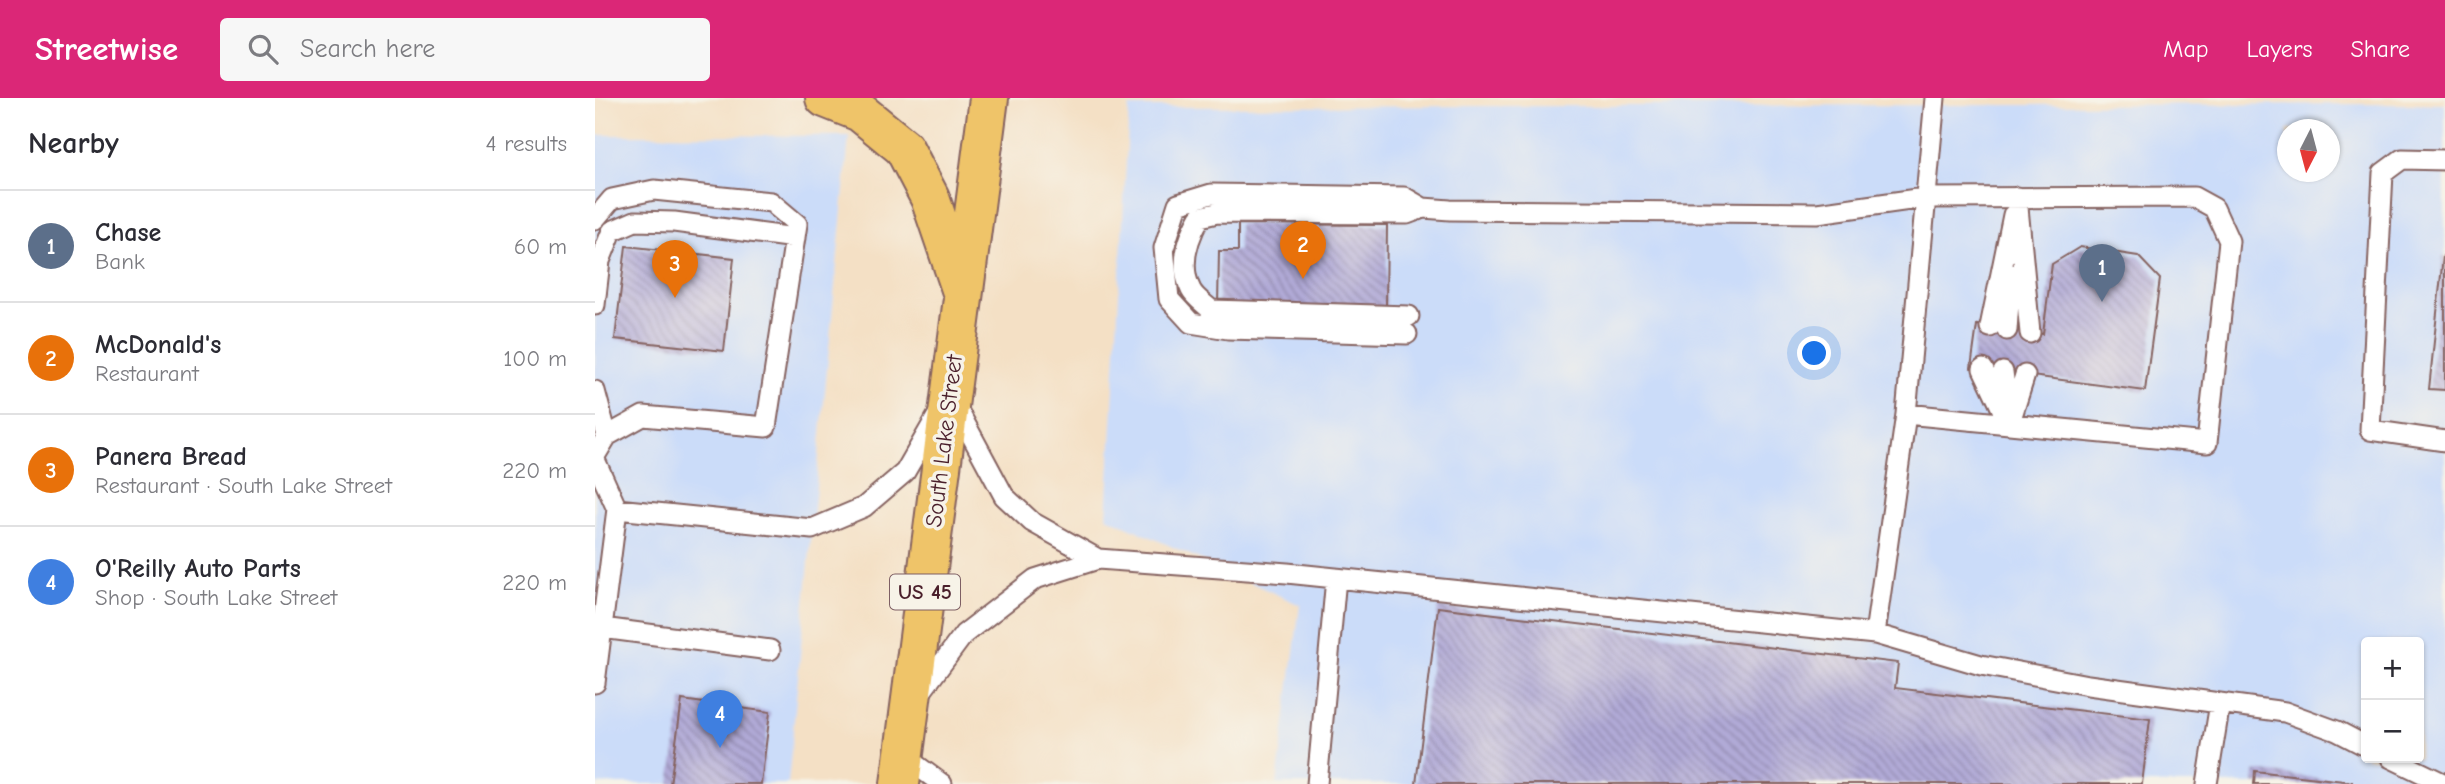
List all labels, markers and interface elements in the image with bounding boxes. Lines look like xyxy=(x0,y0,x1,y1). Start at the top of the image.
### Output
search box xyxy=(220,18,710,81)
text: Streetwise xyxy=(35,30,178,68)
icon: search xyxy=(244,30,282,68)
text: Search here xyxy=(300,34,435,64)
text: Map xyxy=(2163,35,2209,63)
text: Layers xyxy=(2247,35,2312,63)
text: Share xyxy=(2350,35,2410,63)
north arrow xyxy=(2277,119,2340,182)
text: Nearby xyxy=(28,126,119,161)
text: 4 results xyxy=(485,130,567,157)
text: Chase xyxy=(95,218,161,248)
pin: 2 xyxy=(1280,221,1326,279)
text: 1 xyxy=(46,233,56,260)
text: 60 m xyxy=(514,233,567,260)
pin: 3 xyxy=(652,240,698,298)
pin: 1 xyxy=(2079,244,2125,302)
text: Bank xyxy=(95,248,145,275)
text: McDonald's xyxy=(95,330,221,360)
your location xyxy=(1797,336,1831,370)
text: 2 xyxy=(45,345,57,372)
text: 100 m xyxy=(503,345,567,372)
street label: South Lake Street xyxy=(920,352,968,529)
text: Restaurant xyxy=(95,360,199,387)
text: Panera Bread xyxy=(95,442,247,472)
text: 3 xyxy=(45,457,57,484)
text: 220 m xyxy=(502,457,567,484)
text: Restaurant · South Lake Street xyxy=(95,472,392,499)
text: O'Reilly Auto Parts xyxy=(95,554,301,584)
text: 4 xyxy=(46,569,56,596)
text: 220 m xyxy=(502,569,567,596)
road number: US 45 xyxy=(890,574,960,610)
text: Shop · South Lake Street xyxy=(95,584,337,611)
map controls xyxy=(2361,637,2424,763)
button: + xyxy=(2361,637,2424,700)
pin: 4 xyxy=(697,690,743,748)
button: − xyxy=(2361,700,2424,763)

